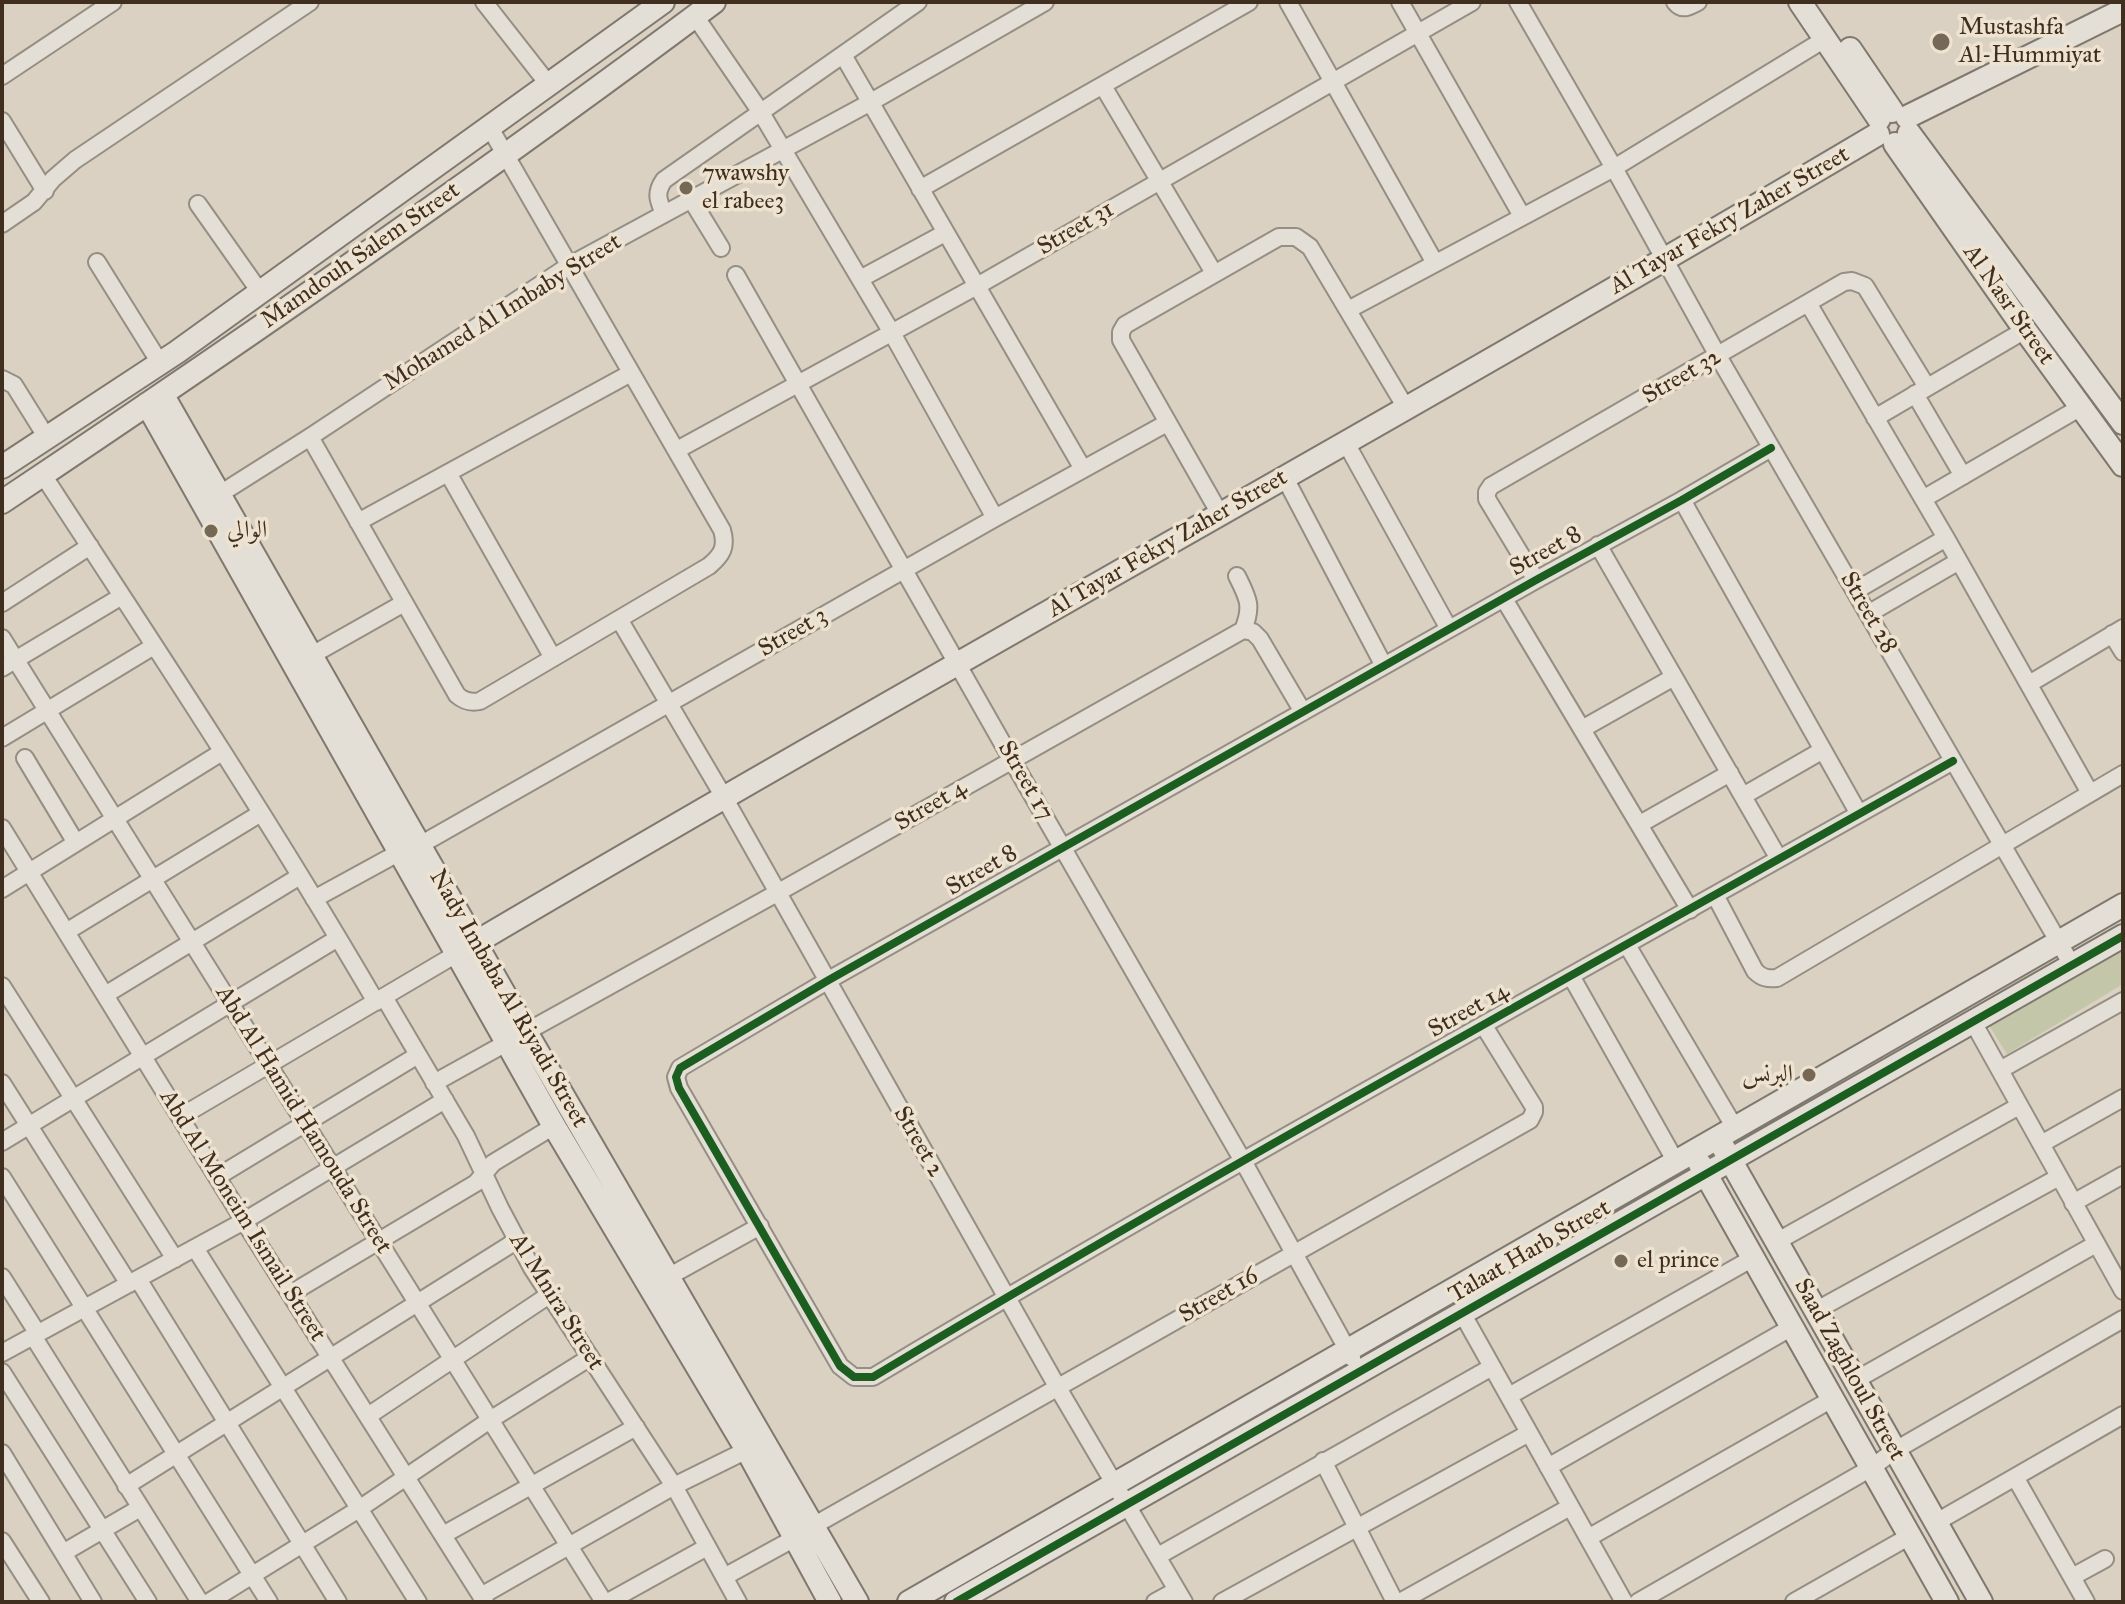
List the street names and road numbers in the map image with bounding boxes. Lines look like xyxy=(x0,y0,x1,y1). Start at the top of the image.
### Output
street label: Al Tayar Fekry Zaher Street xyxy=(1605,141,1855,301)
street label: Mamdouh Salem Street xyxy=(256,177,466,335)
street label: Street 31 xyxy=(1032,196,1120,262)
street label: Mohamed Al Imbaby Street xyxy=(379,228,627,398)
street label: Al Nasr Street xyxy=(1956,239,2060,371)
street label: Street 32 xyxy=(1637,343,1727,411)
street label: Al Tayar Fekry Zaher Street xyxy=(1043,464,1293,624)
street label: Street 8 xyxy=(1505,521,1587,583)
street label: Street 28 xyxy=(1833,567,1903,659)
street label: Street 3 xyxy=(754,602,832,664)
street label: Street 17 xyxy=(991,736,1059,826)
street label: Street 4 xyxy=(890,774,972,838)
street label: Street 8 xyxy=(941,839,1023,903)
street label: Nady Imbaba Al Riyadi Street xyxy=(422,865,594,1133)
street label: Street 14 xyxy=(1424,977,1514,1045)
street label: Abd Al Hamid Hamouda Street xyxy=(208,981,398,1259)
street label: Abd Al Moneim Ismail Street xyxy=(153,1085,331,1347)
street label: Street 2 xyxy=(886,1102,950,1182)
street label: Talaat Harb Street xyxy=(1444,1194,1616,1310)
street label: Al Mnira Street xyxy=(502,1228,610,1376)
street label: Street 16 xyxy=(1174,1262,1264,1330)
street label: Saad Zaghloul Street xyxy=(1787,1274,1911,1466)

